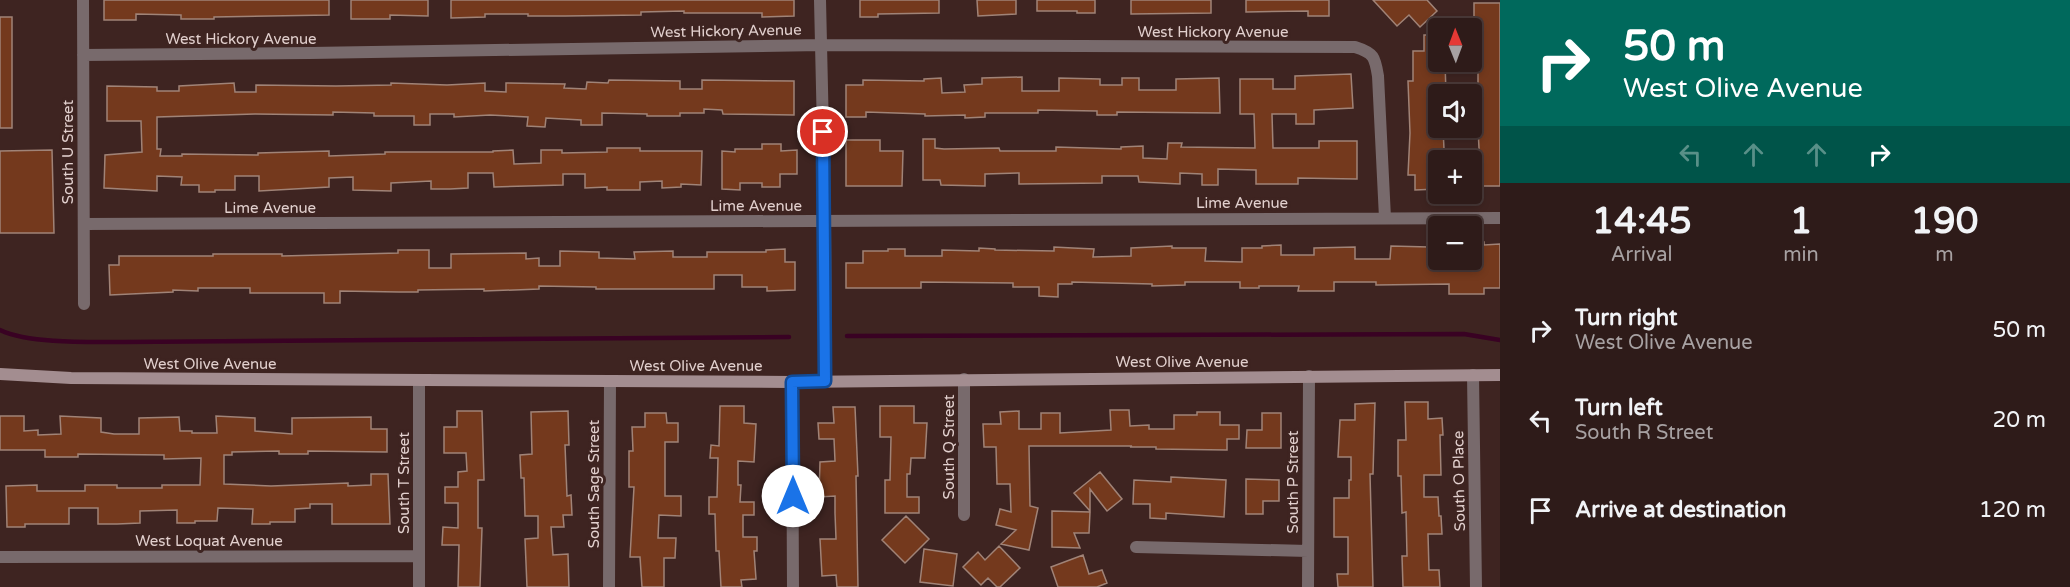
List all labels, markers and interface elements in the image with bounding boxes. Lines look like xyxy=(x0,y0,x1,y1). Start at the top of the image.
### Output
north arrow xyxy=(1428,18,1482,72)
map controls xyxy=(1428,18,1482,270)
street label: West Hickory Avenue xyxy=(650,21,802,41)
text: 50 m xyxy=(1623,21,1725,72)
street label: West Hickory Avenue xyxy=(1137,23,1289,41)
icon: right xyxy=(1524,24,1602,102)
street label: West Hickory Avenue xyxy=(165,30,317,48)
text: West Olive Avenue xyxy=(1623,72,1863,105)
button: sound xyxy=(1428,84,1482,138)
street label: South U Street xyxy=(59,100,77,204)
pin xyxy=(797,106,848,157)
icon: arrive xyxy=(806,115,839,148)
icon: left xyxy=(1674,138,1707,171)
icon: ahead xyxy=(1737,138,1770,171)
icon: ahead xyxy=(1800,138,1833,171)
icon: right xyxy=(1863,138,1896,171)
button: + xyxy=(1428,150,1482,204)
street label: Lime Avenue xyxy=(1196,194,1288,212)
street label: Lime Avenue xyxy=(710,197,802,215)
street label: Lime Avenue xyxy=(224,199,316,217)
text: 14:45 xyxy=(1592,200,1692,243)
text: 1 xyxy=(1790,200,1812,243)
text: 190 xyxy=(1910,200,1978,243)
button: − xyxy=(1428,216,1482,270)
text: Arrival xyxy=(1611,243,1673,267)
text: min xyxy=(1783,243,1819,267)
text: m xyxy=(1935,243,1954,267)
text: Turn right xyxy=(1575,305,1677,331)
icon: right xyxy=(1524,314,1557,347)
text: 50 m xyxy=(1992,317,2046,343)
text: West Olive Avenue xyxy=(1575,331,1753,355)
street label: West Olive Avenue xyxy=(1115,353,1249,371)
street label: West Olive Avenue xyxy=(143,355,277,373)
street label: West Olive Avenue xyxy=(629,357,763,375)
street label: South Q Street xyxy=(940,394,958,500)
text: Turn left xyxy=(1575,395,1663,421)
icon: left xyxy=(1524,404,1557,437)
text: 20 m xyxy=(1992,407,2046,433)
street label: South Sage Street xyxy=(585,419,603,548)
text: South R Street xyxy=(1575,421,1713,445)
street label: South P Street xyxy=(1284,430,1302,534)
street label: South O Place xyxy=(1449,430,1469,532)
street label: South T Street xyxy=(395,432,413,534)
position arrow xyxy=(761,464,825,528)
icon: arrive xyxy=(1524,494,1557,527)
text: Arrive at destination xyxy=(1575,497,1786,523)
text: 120 m xyxy=(1979,497,2046,523)
street label: West Loquat Avenue xyxy=(135,532,283,550)

